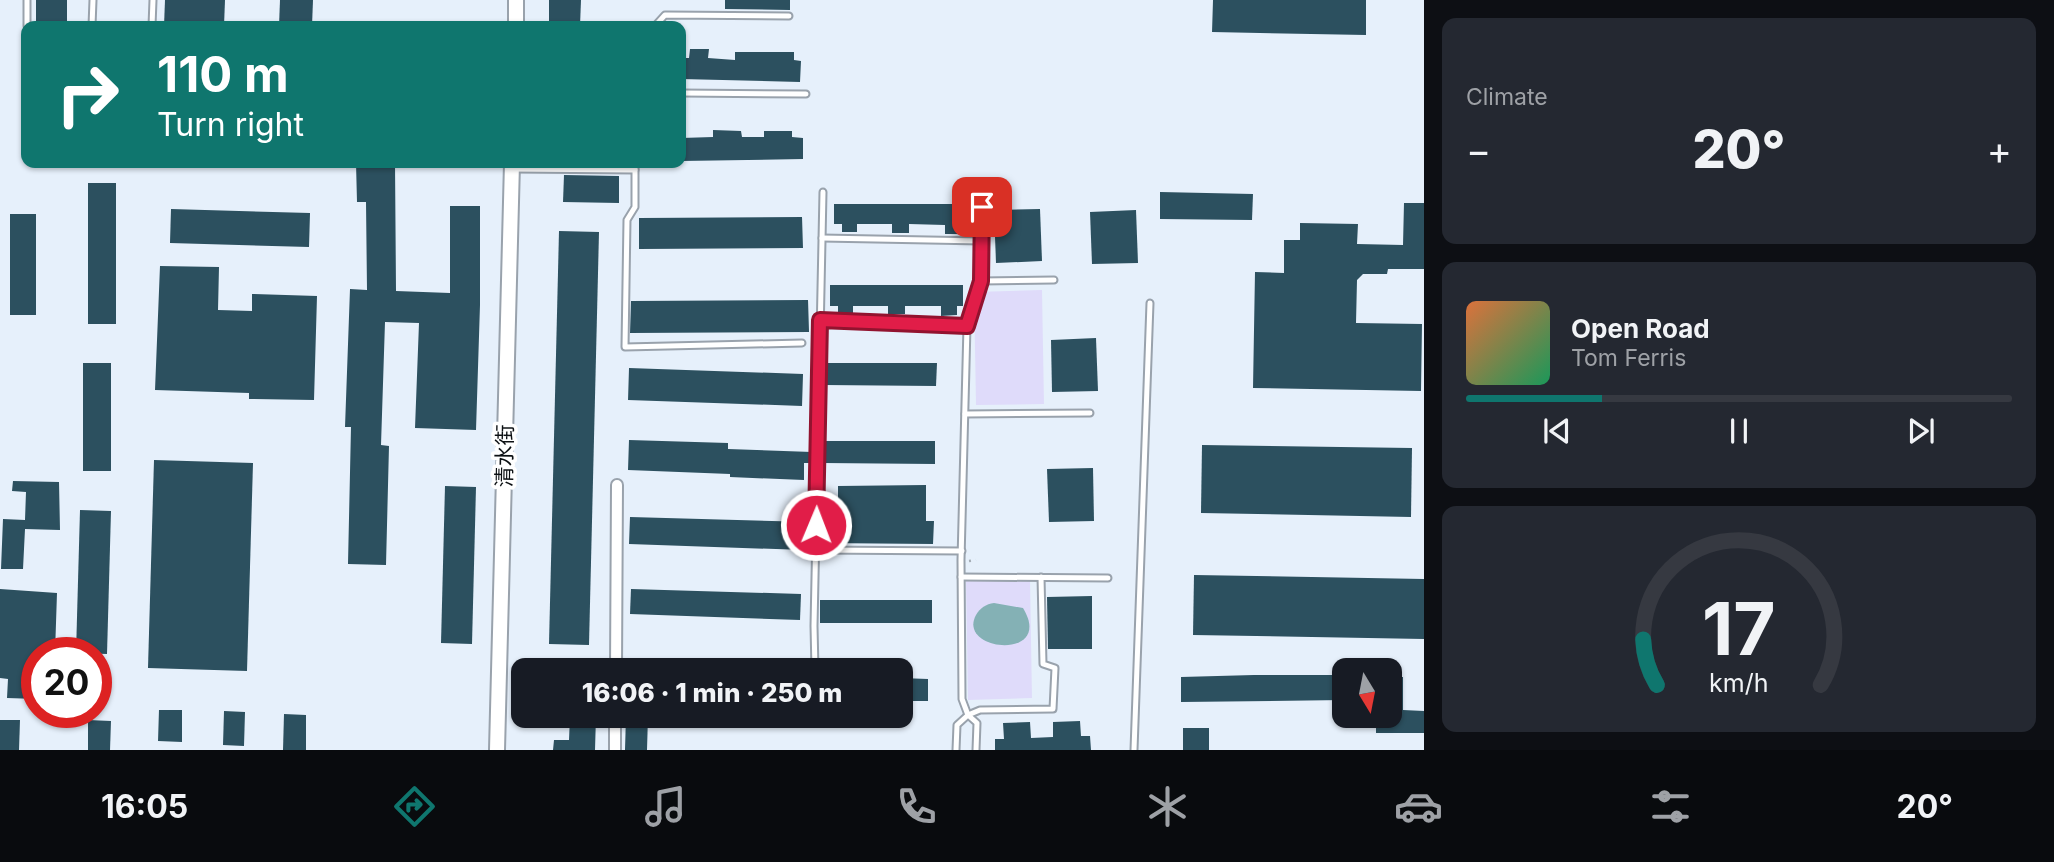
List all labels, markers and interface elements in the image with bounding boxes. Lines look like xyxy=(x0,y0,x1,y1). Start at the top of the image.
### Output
text: 110 m xyxy=(157,45,289,104)
icon: right xyxy=(42,49,133,140)
text: Climate xyxy=(1466,83,1548,111)
text: Turn right xyxy=(157,105,304,144)
text: 20° xyxy=(1692,118,1786,181)
text: − xyxy=(1466,127,1491,173)
text: + xyxy=(1987,127,2012,173)
pin xyxy=(952,177,1012,237)
icon: arrive xyxy=(963,188,1001,226)
text: Open Road xyxy=(1571,313,1710,344)
text: Tom Ferris xyxy=(1571,344,1686,372)
icon: previous xyxy=(1538,412,1576,450)
icon: pause xyxy=(1720,412,1758,450)
icon: next xyxy=(1902,412,1940,450)
street label: 清水街 xyxy=(491,424,518,488)
position arrow xyxy=(779,488,853,562)
text: 17 xyxy=(1702,584,1776,673)
speed limit sign: 20 xyxy=(21,637,112,728)
north arrow xyxy=(1332,658,1402,728)
map controls xyxy=(1332,658,1402,728)
text: km/h xyxy=(1709,668,1769,698)
text: 16:06 · 1 min · 250 m xyxy=(582,677,842,708)
icon: directions xyxy=(390,782,439,831)
icon: music xyxy=(641,782,690,831)
icon: phone xyxy=(892,782,941,831)
icon: climate xyxy=(1143,782,1192,831)
icon: car xyxy=(1394,782,1443,831)
icon: filters xyxy=(1646,782,1695,831)
text: 16:05 xyxy=(101,787,188,826)
text: 20° xyxy=(1897,787,1953,826)

